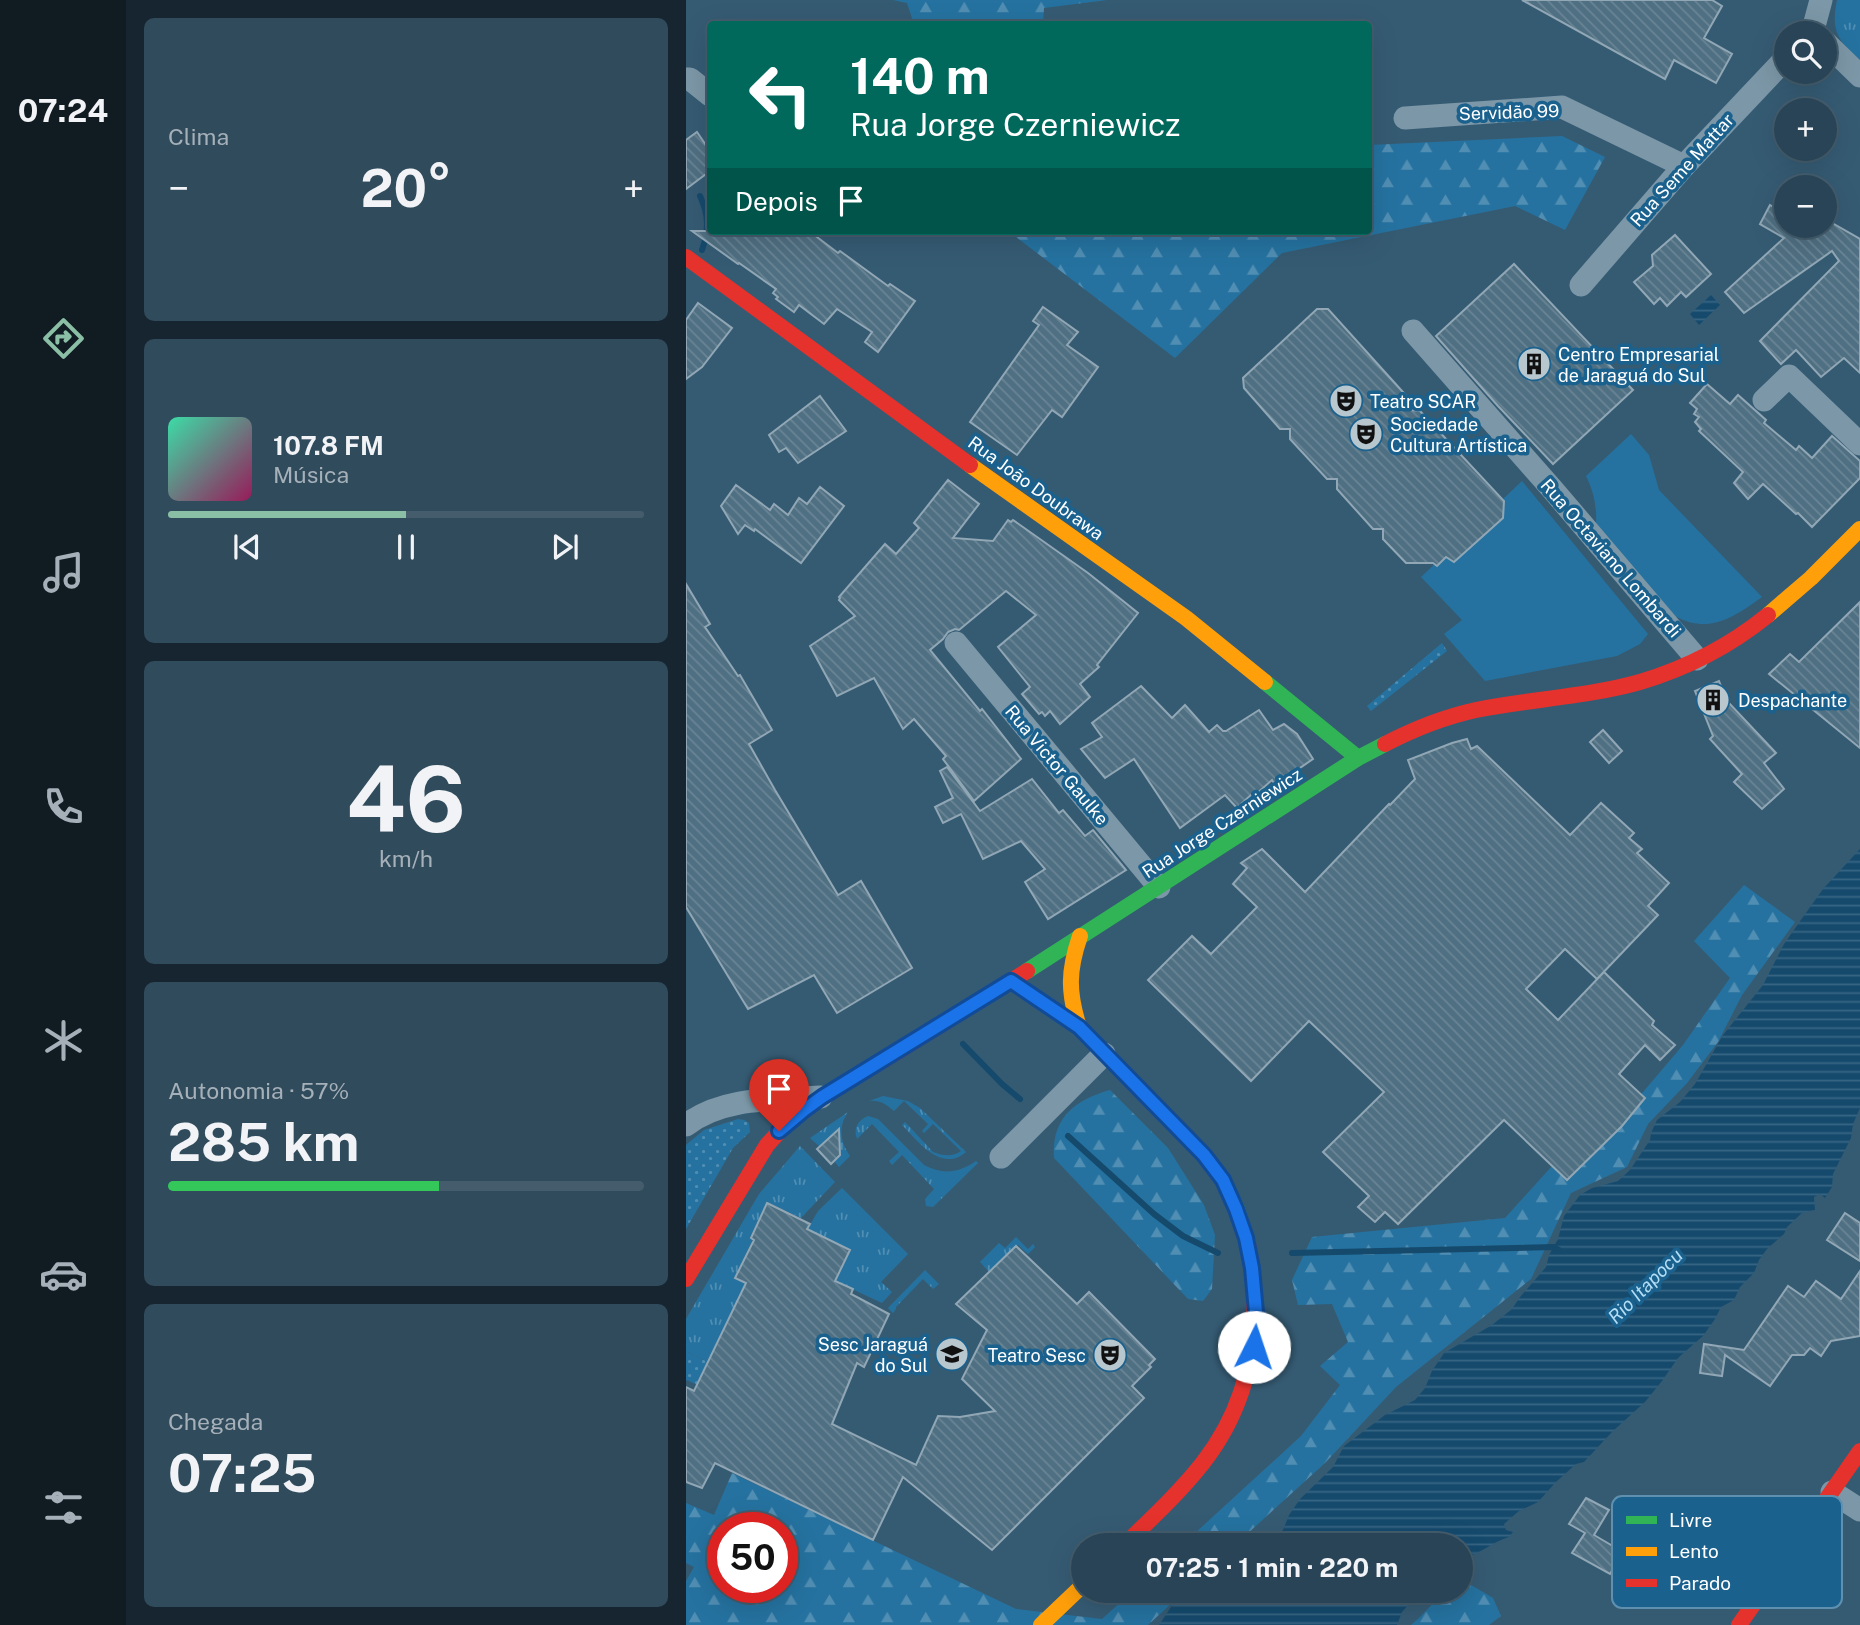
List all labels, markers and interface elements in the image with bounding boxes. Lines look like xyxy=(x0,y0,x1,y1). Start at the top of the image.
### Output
map controls xyxy=(1774,21,1837,238)
button: search xyxy=(1774,21,1837,84)
text: 140 m xyxy=(850,47,990,105)
icon: left xyxy=(735,49,826,140)
text: 07:24 xyxy=(18,92,108,129)
button: + xyxy=(1774,98,1837,161)
street label: Servidão 99 xyxy=(1458,100,1560,124)
text: Rua Jorge Czerniewicz xyxy=(850,106,1180,143)
street label: Rua Seme Mattar xyxy=(1626,109,1738,231)
text: Clima xyxy=(168,123,229,150)
text: 20° xyxy=(360,158,452,219)
text: − xyxy=(168,166,189,211)
text: + xyxy=(623,166,644,211)
button: − xyxy=(1774,175,1837,238)
icon: arrive xyxy=(832,182,870,220)
text: Depois xyxy=(735,186,818,217)
icon: directions xyxy=(39,314,88,363)
place label: Centro Empresarial de Jaraguá do Sul xyxy=(1558,344,1719,386)
building icon: Centro Empresarial de Jaraguá do Sul xyxy=(1515,345,1553,383)
theatre icon: Teatro SCAR xyxy=(1327,382,1365,420)
place label: Teatro SCAR xyxy=(1370,391,1476,412)
place label: Sociedade Cultura Artística xyxy=(1390,414,1527,456)
theatre icon: Sociedade Cultura Artística xyxy=(1347,415,1385,453)
text: 107.8 FM xyxy=(273,430,384,461)
street label: Rua João Doubrawa xyxy=(964,432,1108,544)
text: Música xyxy=(273,461,349,488)
street label: Rua Octaviano Lombardi xyxy=(1537,475,1685,641)
icon: previous xyxy=(228,528,266,566)
icon: pause xyxy=(387,528,425,566)
icon: next xyxy=(546,528,584,566)
icon: music xyxy=(39,548,88,597)
building icon: Despachante xyxy=(1694,681,1732,719)
place label: Despachante xyxy=(1738,690,1847,711)
street label: Rua Victor Gaulke xyxy=(1001,701,1113,829)
text: 46 xyxy=(346,746,466,852)
street label: Rua Jorge Czerniewicz xyxy=(1138,764,1306,882)
icon: phone xyxy=(39,782,88,831)
text: km/h xyxy=(379,845,433,872)
icon: climate xyxy=(39,1016,88,1065)
pin xyxy=(749,1059,809,1131)
icon: arrive xyxy=(760,1070,798,1108)
text: Autonomia · 57% xyxy=(168,1077,349,1104)
text: 285 km xyxy=(168,1112,359,1173)
water label: Rio Itapocu xyxy=(1603,1244,1687,1328)
icon: car xyxy=(39,1250,88,1299)
position arrow xyxy=(1217,1310,1291,1384)
place label: Sesc Jaraguá do Sul xyxy=(818,1334,928,1376)
school or university icon: Sesc Jaraguá do Sul xyxy=(933,1335,971,1373)
theatre icon: Teatro Sesc xyxy=(1091,1336,1129,1374)
place label: Teatro Sesc xyxy=(988,1345,1086,1366)
text: Chegada xyxy=(168,1408,263,1435)
text: 07:25 xyxy=(168,1443,316,1504)
icon: filters xyxy=(39,1483,88,1532)
legend xyxy=(1612,1496,1842,1608)
text: Livre xyxy=(1669,1509,1712,1531)
speed limit sign: 50 xyxy=(707,1512,798,1603)
text: Lento xyxy=(1669,1540,1719,1562)
text: 07:25 · 1 min · 220 m xyxy=(1146,1552,1398,1583)
text: Parado xyxy=(1669,1572,1731,1594)

